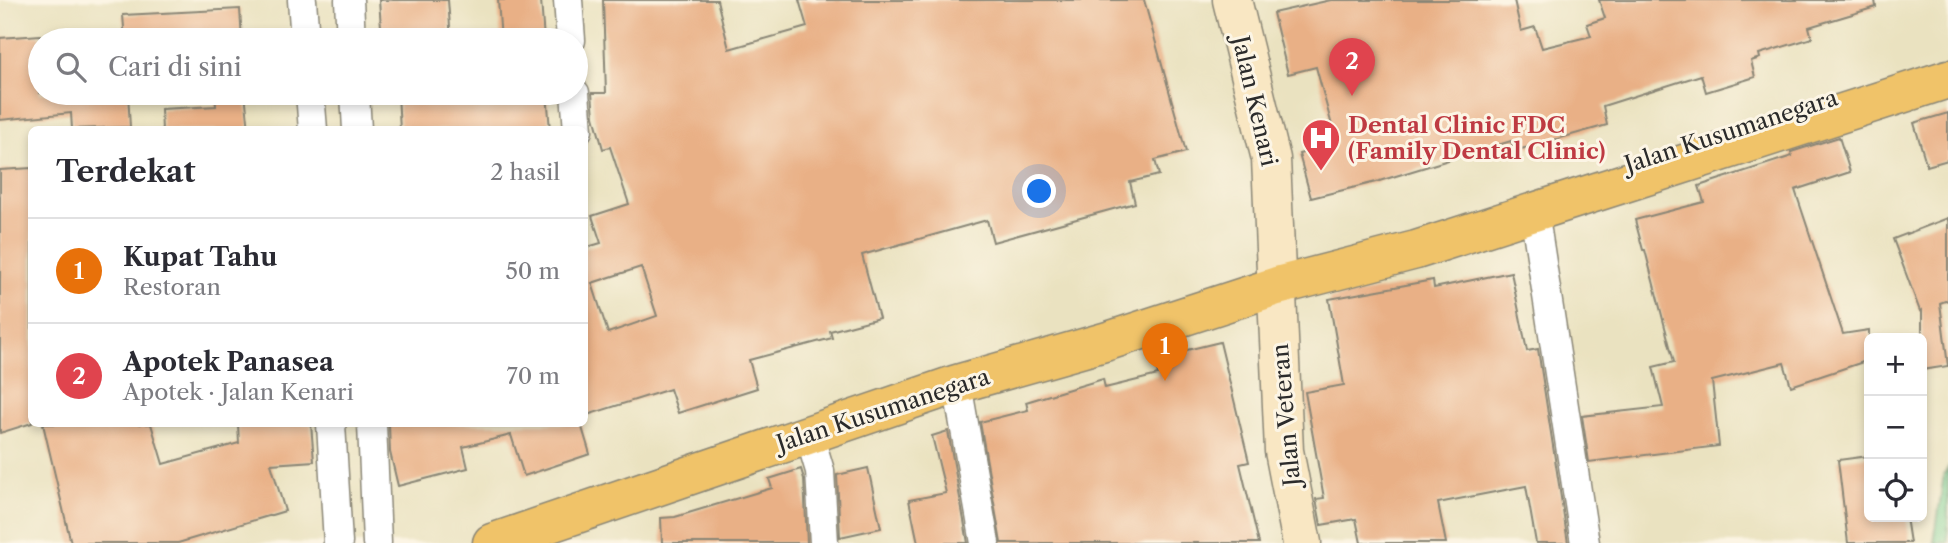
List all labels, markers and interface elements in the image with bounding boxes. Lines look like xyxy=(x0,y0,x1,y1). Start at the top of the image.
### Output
search box xyxy=(28,28,588,105)
street label: Jalan Kenari xyxy=(1226,30,1284,169)
pin: 2 xyxy=(1329,38,1375,96)
icon: search xyxy=(52,48,90,86)
text: Cari di sini xyxy=(108,51,242,83)
street label: Jalan Kusumanegara xyxy=(1618,83,1842,180)
place label: Dental Clinic FDC (Family Dental Clinic) xyxy=(1348,111,1606,165)
hospital icon: Dental Clinic FDC (Family Dental Clinic) xyxy=(1300,117,1342,172)
text: Terdekat xyxy=(56,153,196,190)
text: 2 hasil xyxy=(490,158,560,186)
your location xyxy=(1022,174,1056,208)
text: Kupat Tahu xyxy=(123,241,277,273)
text: 1 xyxy=(74,257,84,285)
text: 50 m xyxy=(505,257,560,285)
text: Restoran xyxy=(123,273,221,301)
pin: 1 xyxy=(1142,323,1188,381)
map controls xyxy=(1864,333,1927,522)
button: + xyxy=(1864,333,1927,396)
street label: Jalan Veteran xyxy=(1266,342,1306,491)
text: Apotek Panasea xyxy=(123,346,334,378)
text: 2 xyxy=(72,362,86,390)
text: 70 m xyxy=(507,362,560,390)
street label: Jalan Kusumanegara xyxy=(770,362,994,459)
text: Apotek · Jalan Kenari xyxy=(123,378,354,406)
button: − xyxy=(1864,396,1927,459)
button: locate xyxy=(1864,459,1927,522)

